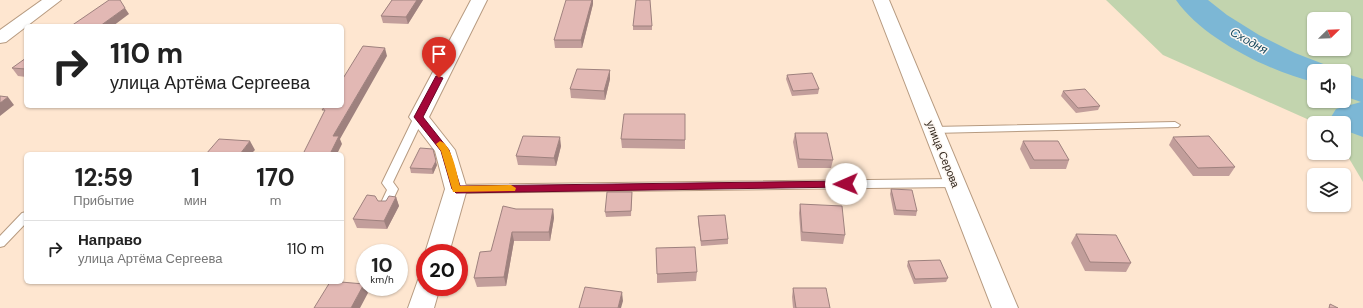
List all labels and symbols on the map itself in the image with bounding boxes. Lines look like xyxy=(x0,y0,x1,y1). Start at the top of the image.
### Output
north arrow xyxy=(1307,12,1351,56)
water label: Сходня xyxy=(1227,24,1271,58)
pin xyxy=(422,37,456,78)
street label: улица Серова xyxy=(923,118,963,190)
position arrow xyxy=(825,163,867,205)
speed limit sign: 20 xyxy=(416,244,468,296)

